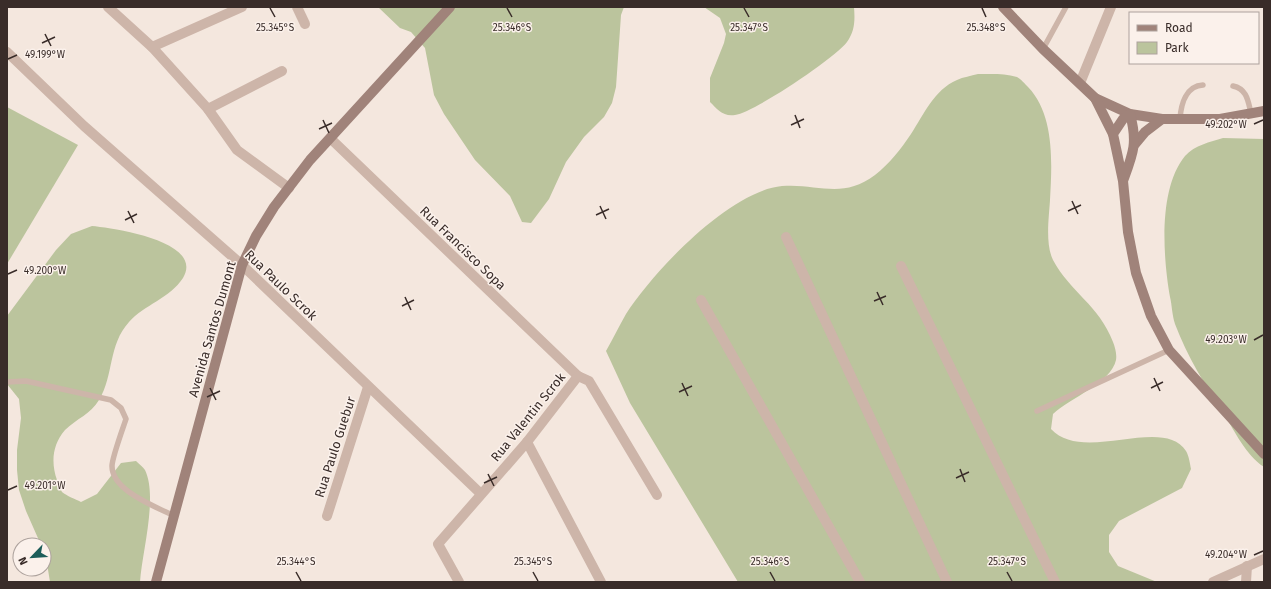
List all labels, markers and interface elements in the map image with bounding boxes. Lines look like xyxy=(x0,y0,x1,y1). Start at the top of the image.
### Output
legend xyxy=(1129,12,1259,64)
text: Road xyxy=(1165,21,1193,35)
text: 25.345°S xyxy=(256,22,295,34)
text: 25.346°S xyxy=(493,22,532,34)
text: 25.347°S xyxy=(730,22,768,34)
text: 25.348°S xyxy=(967,22,1006,34)
text: Park xyxy=(1165,41,1189,55)
text: 49.199°W xyxy=(25,49,66,61)
text: 49.202°W xyxy=(1205,119,1248,131)
street label: Rua Francisco Sopa xyxy=(417,203,509,293)
street label: Rua Paulo Scrok xyxy=(242,247,320,323)
street label: Avenida Santos Dumont xyxy=(185,259,239,399)
text: 49.200°W xyxy=(24,265,67,277)
text: 49.203°W xyxy=(1205,334,1248,346)
street label: Rua Valentin Scrok xyxy=(488,369,569,464)
street label: Rua Paulo Guebur xyxy=(312,395,358,499)
text: 49.201°W xyxy=(25,480,66,492)
north arrow xyxy=(12,537,52,577)
text: 49.204°W xyxy=(1205,549,1248,561)
text: N xyxy=(16,555,31,567)
text: 25.344°S xyxy=(277,556,316,568)
text: 25.345°S xyxy=(514,556,553,568)
text: 25.346°S xyxy=(751,556,790,568)
text: 25.347°S xyxy=(988,556,1026,568)

